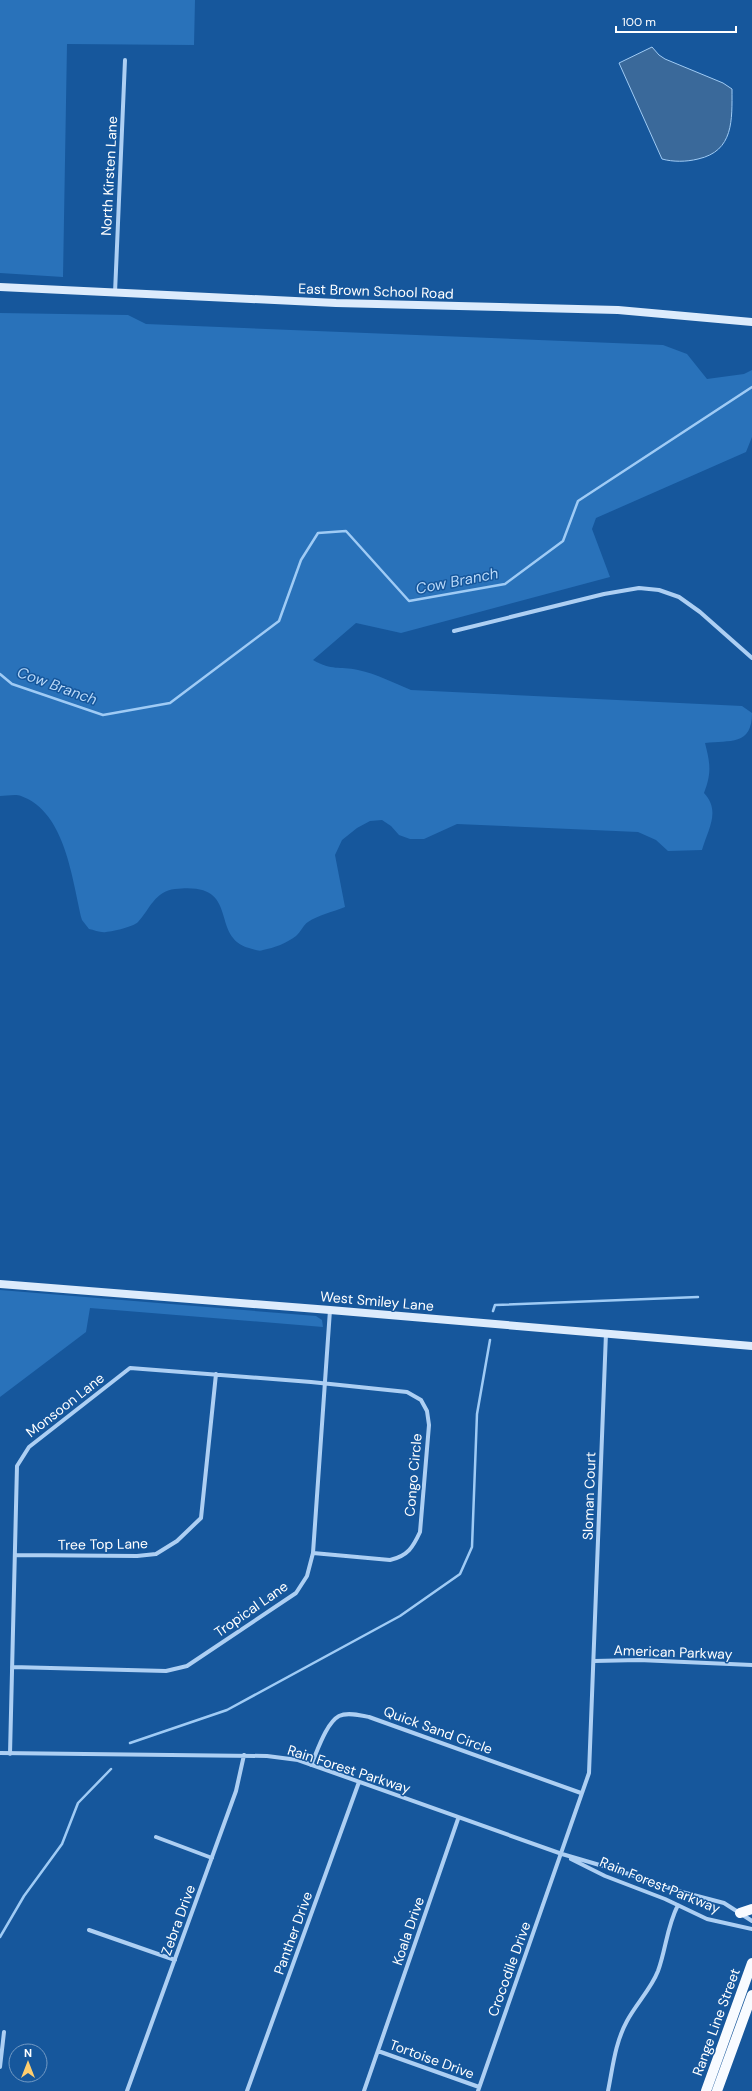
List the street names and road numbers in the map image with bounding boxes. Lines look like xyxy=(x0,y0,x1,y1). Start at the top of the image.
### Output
street label: North Kirsten Lane xyxy=(97,116,121,236)
street label: East Brown School Road xyxy=(298,279,454,303)
street label: West Smiley Lane xyxy=(319,1287,435,1315)
street label: Monsoon Lane xyxy=(22,1369,108,1441)
street label: Congo Circle xyxy=(400,1433,426,1517)
street label: Sloman Court xyxy=(578,1451,600,1541)
street label: Tree Top Lane xyxy=(58,1534,148,1554)
street label: Tropical Lane xyxy=(211,1577,291,1641)
street label: American Parkway xyxy=(613,1641,733,1663)
street label: Quick Sand Circle xyxy=(381,1702,495,1758)
street label: Rain Forest Parkway xyxy=(285,1741,413,1797)
street label: Rain Forest Parkway xyxy=(597,1853,723,1917)
street label: Zebra Drive xyxy=(157,1882,199,1958)
street label: Panther Drive xyxy=(270,1889,316,1977)
street label: Koala Drive xyxy=(388,1894,428,1968)
street label: Crocodile Drive xyxy=(484,1919,535,2019)
street label: Range Line Street xyxy=(688,1966,744,2078)
street label: Tortoise Drive xyxy=(387,2035,477,2083)

